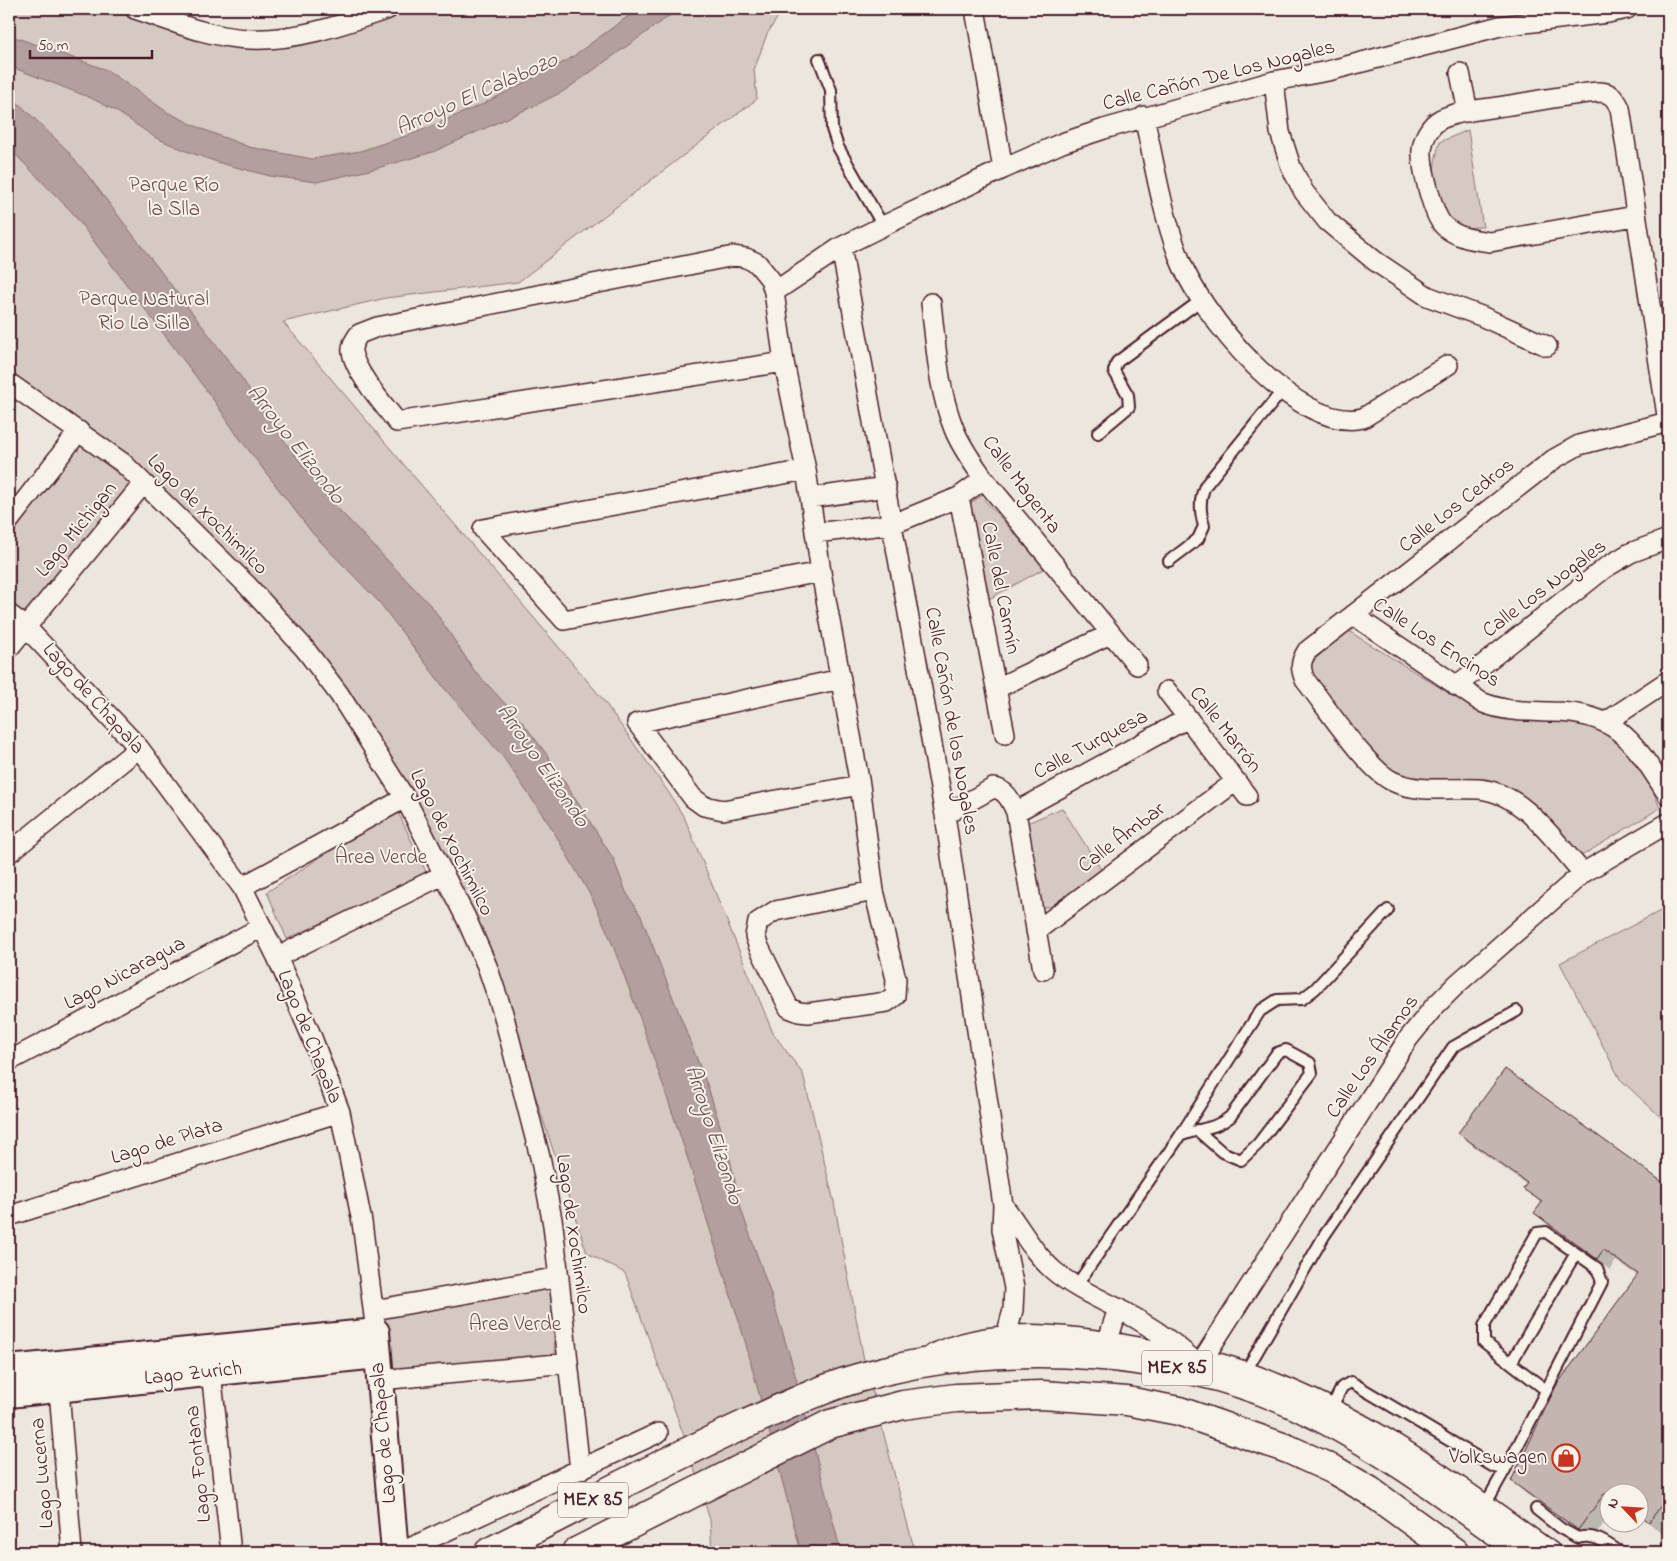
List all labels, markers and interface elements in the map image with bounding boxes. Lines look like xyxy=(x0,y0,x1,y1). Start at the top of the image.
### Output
scale bar xyxy=(30,28,152,60)
street label: Calle Cañón De Los Nogales xyxy=(1100,33,1339,121)
text: 50 m xyxy=(38,35,69,57)
water label: Arroyo El Calabozo xyxy=(391,44,565,145)
park label: Parque Río la Slla xyxy=(129,171,219,225)
park label: Parque Natural Rio La Silla xyxy=(79,285,209,339)
water label: Arroyo Elizondo xyxy=(238,378,353,513)
street label: Calle Magenta xyxy=(972,430,1068,542)
street label: Lago de Xochimilco xyxy=(138,447,275,584)
street label: Calle Los Cedros xyxy=(1393,451,1521,561)
street label: Lago Michigan xyxy=(29,476,127,586)
street label: Calle del Carmín xyxy=(972,519,1028,657)
street label: Calle Los Nogales xyxy=(1477,532,1615,647)
street label: Calle Los Encinos xyxy=(1366,590,1506,696)
street label: Calle Cañón de los Nogales xyxy=(914,605,986,838)
street label: Lago de Chapala xyxy=(33,636,152,763)
street label: Calle Marrón xyxy=(1181,680,1269,780)
water label: Arroyo Elizondo xyxy=(487,698,598,836)
street label: Calle Turquesa xyxy=(1028,702,1154,788)
street label: Lago de Xochimilco xyxy=(399,764,501,923)
street label: Calle Ámbar xyxy=(1071,794,1172,881)
park label: Área Verde xyxy=(335,842,428,873)
street label: Lago Nicaragua xyxy=(59,929,192,1020)
street label: Lago de Chapala xyxy=(267,966,349,1109)
street label: Calle Los Álamos xyxy=(1318,988,1427,1125)
water label: Arroyo Elizondo xyxy=(675,1061,751,1210)
street label: Lago de Plata xyxy=(107,1111,227,1175)
street label: Lago de Xochimilco xyxy=(545,1152,599,1316)
park label: Area Verde xyxy=(469,1310,562,1340)
road number: MEX 85 xyxy=(1142,1350,1212,1386)
street label: Lago Zurich xyxy=(143,1354,244,1396)
street label: Lago de Chapala xyxy=(363,1361,407,1505)
street label: Lago Fontana xyxy=(178,1404,222,1524)
street label: Lago Lucerna xyxy=(23,1416,65,1530)
place label: Volkswagen xyxy=(1448,1443,1547,1475)
shop icon: Volkswagen xyxy=(1551,1443,1581,1473)
road number: MEX 85 xyxy=(558,1482,628,1518)
north arrow xyxy=(1600,1484,1650,1534)
text: N xyxy=(1602,1494,1625,1512)

